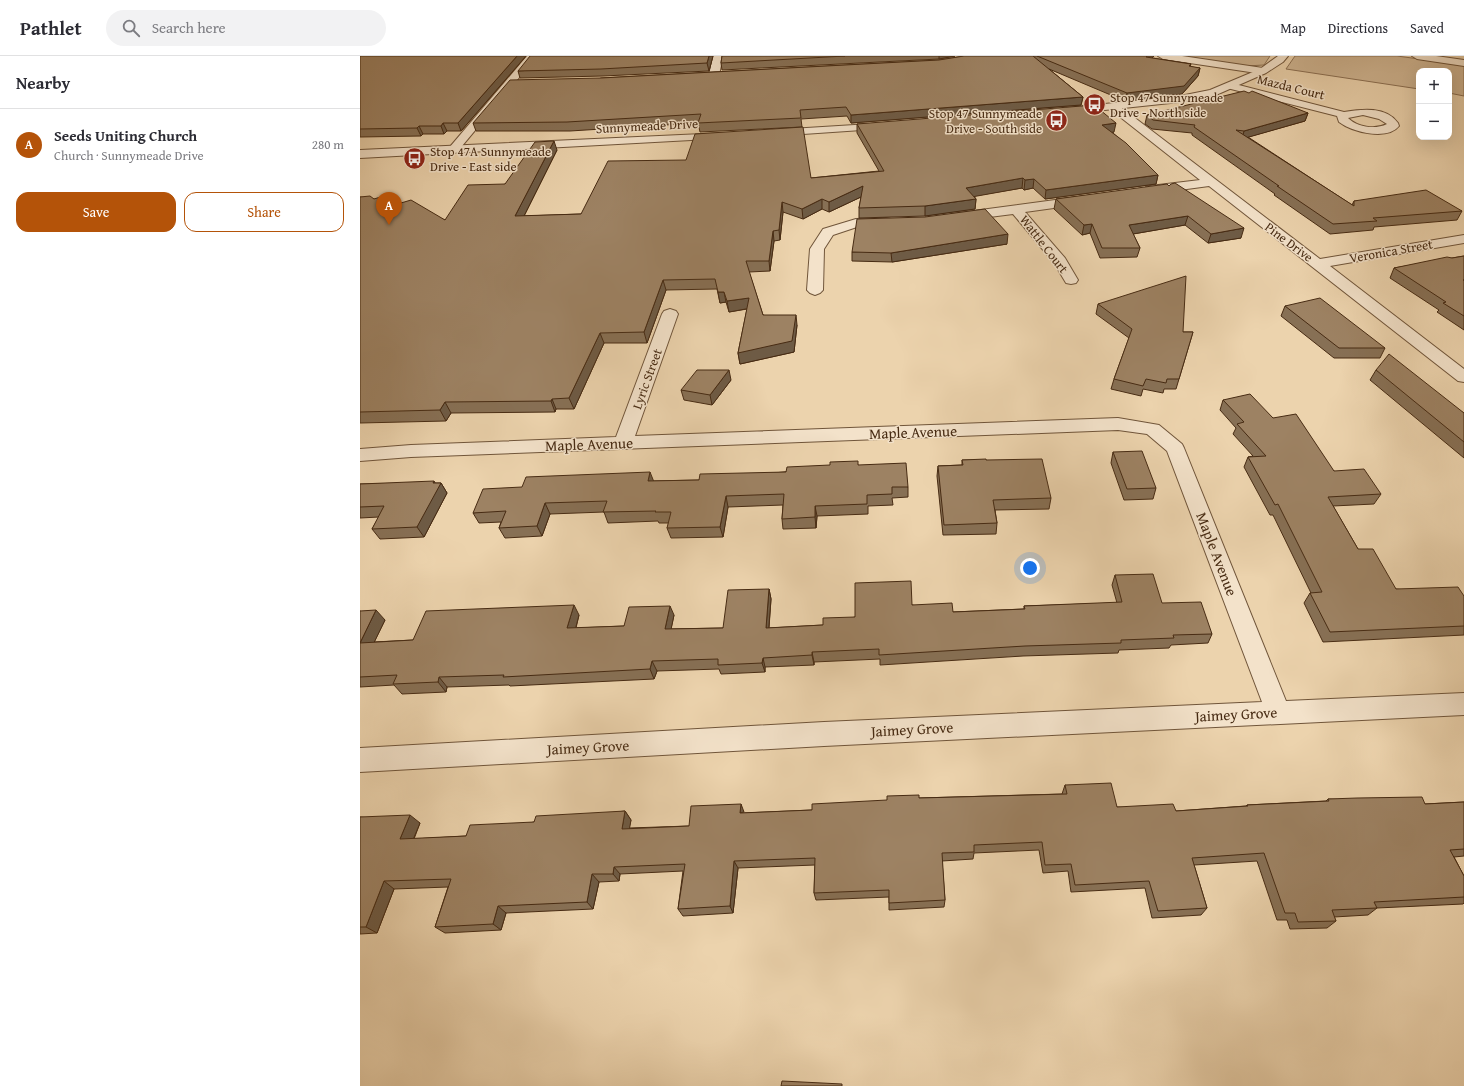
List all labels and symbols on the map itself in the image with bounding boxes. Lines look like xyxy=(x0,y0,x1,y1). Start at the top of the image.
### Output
street label: Mazda Court xyxy=(1255,69,1327,105)
place label: Stop 47 Sunnymeade Drive - North side xyxy=(1110,88,1223,122)
bus stop icon: Stop 47 Sunnymeade Drive - North side xyxy=(1082,91,1108,117)
place label: Stop 47 Sunnymeade Drive - South side xyxy=(929,104,1042,138)
bus stop icon: Stop 47 Sunnymeade Drive - South side xyxy=(1044,107,1070,133)
street label: Sunnymeade Drive xyxy=(595,114,699,138)
place label: Stop 47A Sunnymeade Drive - East side xyxy=(430,142,551,176)
bus stop icon: Stop 47A Sunnymeade Drive - East side xyxy=(401,145,427,171)
pin: A xyxy=(376,192,402,225)
street label: Wattle Court xyxy=(1015,211,1073,277)
street label: Pine Drive xyxy=(1261,218,1317,266)
street label: Veronica Street xyxy=(1348,234,1435,268)
street label: Lyric Street xyxy=(627,346,667,412)
street label: Maple Avenue xyxy=(869,420,957,444)
street label: Maple Avenue xyxy=(545,432,633,456)
street label: Maple Avenue xyxy=(1191,509,1243,599)
your location xyxy=(1020,558,1040,578)
street label: Jaimey Grove xyxy=(1192,701,1278,727)
street label: Jaimey Grove xyxy=(868,716,954,742)
street label: Jaimey Grove xyxy=(544,734,630,760)

